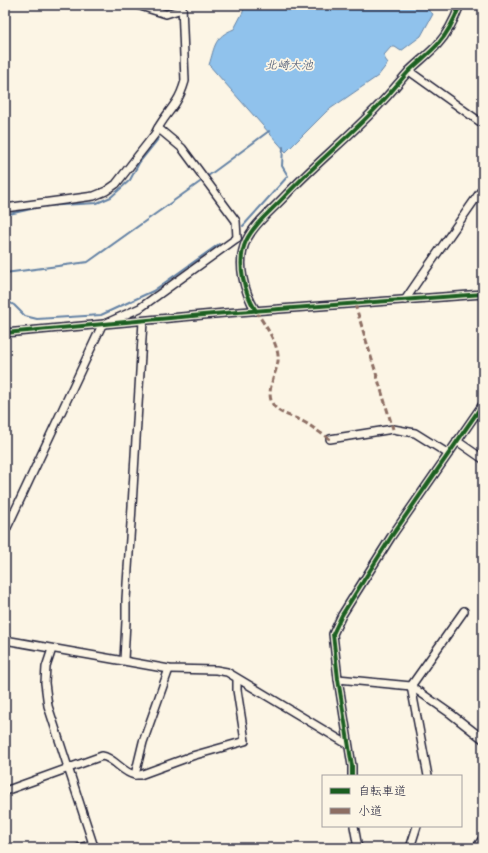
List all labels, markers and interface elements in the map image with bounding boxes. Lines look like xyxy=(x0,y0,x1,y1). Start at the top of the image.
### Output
water label: 北崎大池 xyxy=(265,56,314,75)
legend xyxy=(322,775,462,827)
text: 自転車道 xyxy=(358,782,406,801)
text: 小道 xyxy=(358,802,382,821)

